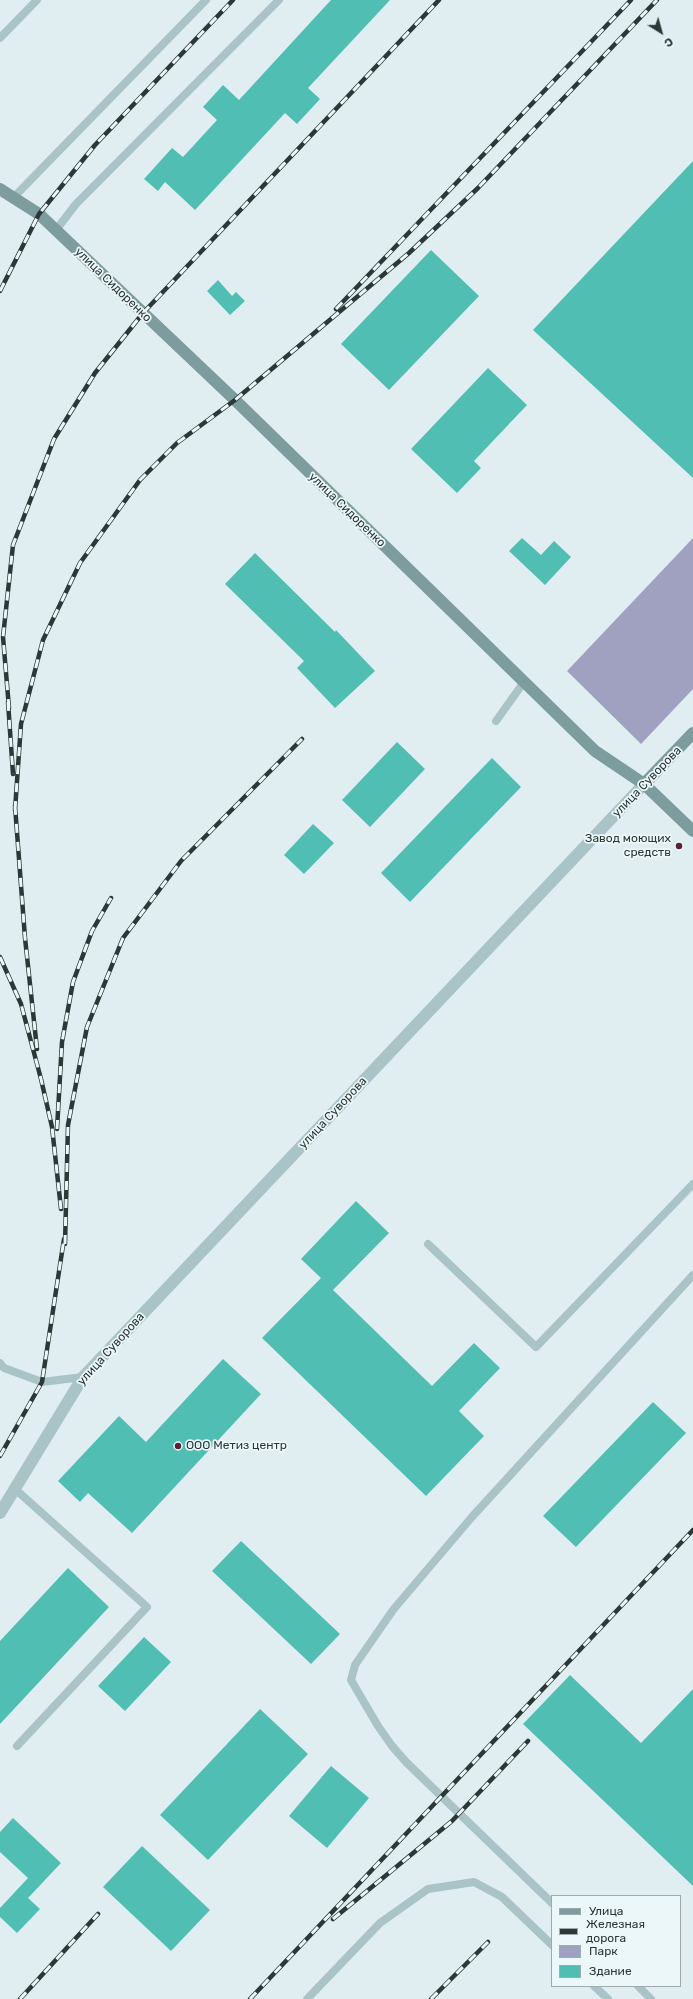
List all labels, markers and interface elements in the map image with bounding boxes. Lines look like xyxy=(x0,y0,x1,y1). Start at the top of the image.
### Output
north arrow xyxy=(641,12,681,52)
text: С xyxy=(662,34,676,49)
street label: улица Сидоренко xyxy=(72,245,154,325)
street label: улица Сидоренко xyxy=(306,470,388,550)
street label: улица Суворова xyxy=(610,744,684,820)
place label: Завод моющих средств xyxy=(585,832,671,860)
marker: Завод моющих средств xyxy=(674,841,684,851)
street label: улица Суворова xyxy=(296,1074,370,1152)
street label: улица Суворова xyxy=(75,1310,147,1388)
place label: ООО Метиз центр xyxy=(186,1439,287,1453)
marker: ООО Метиз центр xyxy=(173,1441,183,1451)
legend xyxy=(551,1895,681,1987)
text: Улица xyxy=(589,1904,623,1918)
text: Железная дорога xyxy=(586,1917,645,1945)
text: Парк xyxy=(589,1944,618,1958)
text: Здание xyxy=(589,1964,632,1978)

